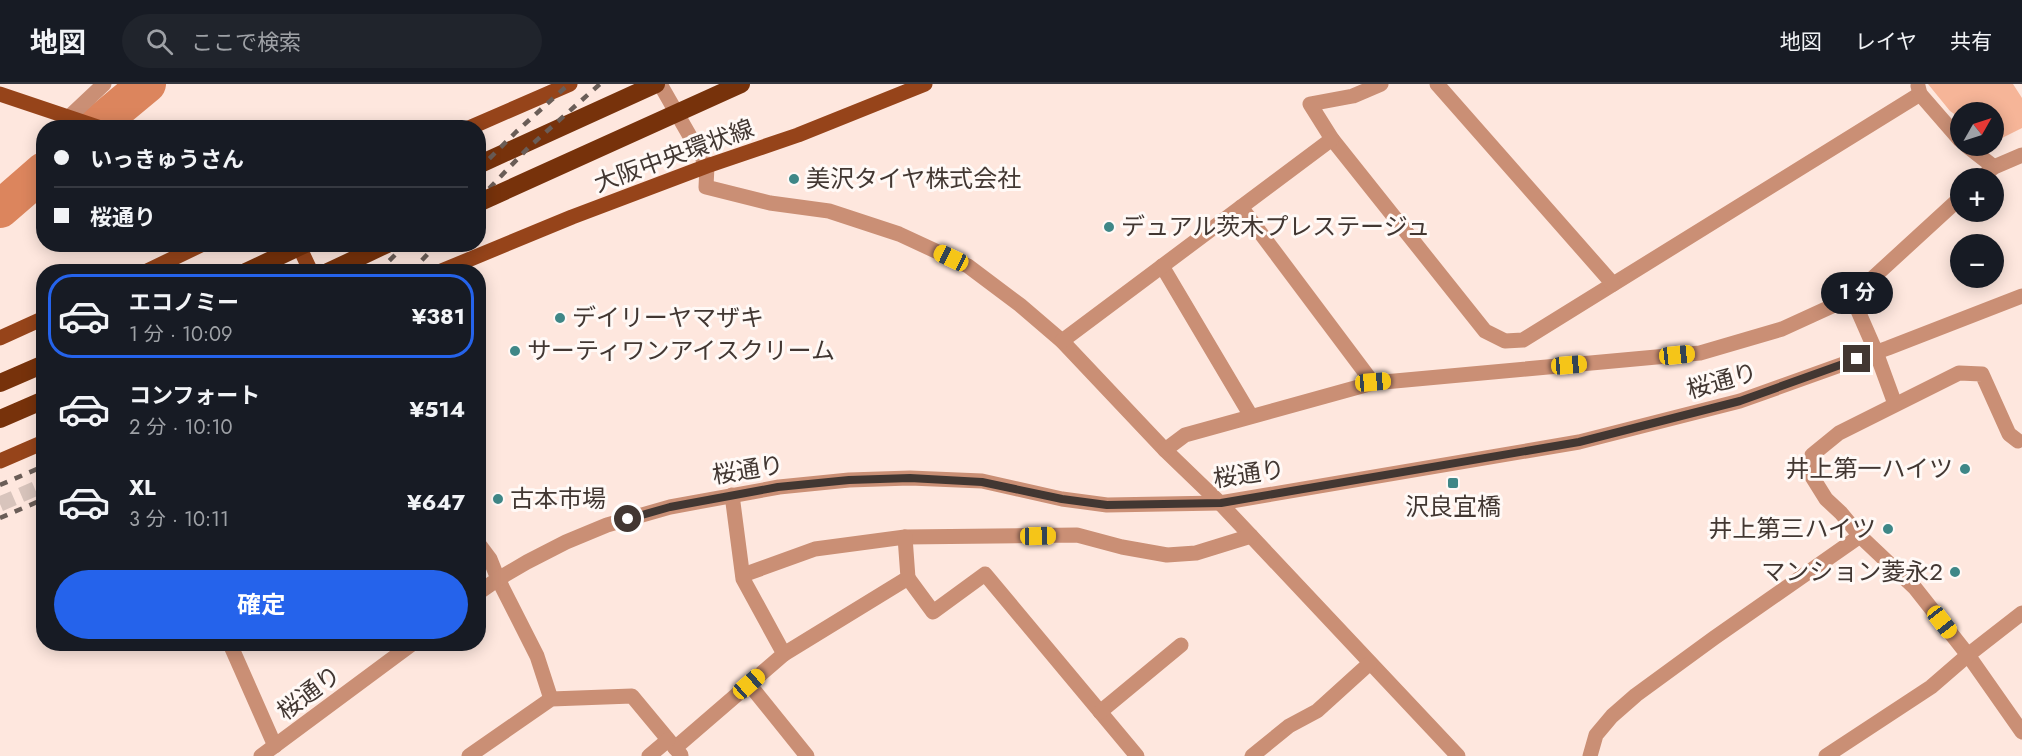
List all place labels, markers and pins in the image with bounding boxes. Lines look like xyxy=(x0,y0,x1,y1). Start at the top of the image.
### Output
place label: 美沢タイヤ株式会社 xyxy=(806,161,1021,196)
marker: 美沢タイヤ株式会社 xyxy=(787,172,801,186)
place label: デュアル茨木プレステージュ xyxy=(1121,209,1430,244)
marker: デュアル茨木プレステージュ xyxy=(1102,220,1116,234)
place label: デイリーヤマザキ xyxy=(572,300,764,335)
marker: デイリーヤマザキ xyxy=(553,311,567,325)
place label: サーティワンアイスクリーム xyxy=(527,333,835,368)
marker: サーティワンアイスクリーム xyxy=(508,344,522,358)
place label: 井上第一ハイツ xyxy=(1785,451,1953,486)
marker: 井上第一ハイツ xyxy=(1958,462,1972,476)
marker: 沢良宜橋 xyxy=(1446,476,1460,490)
place label: 古本市場 xyxy=(510,481,606,516)
place label: 沢良宜橋 xyxy=(1405,489,1501,524)
marker: 古本市場 xyxy=(491,492,505,506)
place label: 井上第三ハイツ xyxy=(1708,511,1876,546)
marker: 井上第三ハイツ xyxy=(1881,522,1895,536)
place label: マンション菱永2 xyxy=(1761,554,1943,589)
marker: マンション菱永2 xyxy=(1948,565,1962,579)

